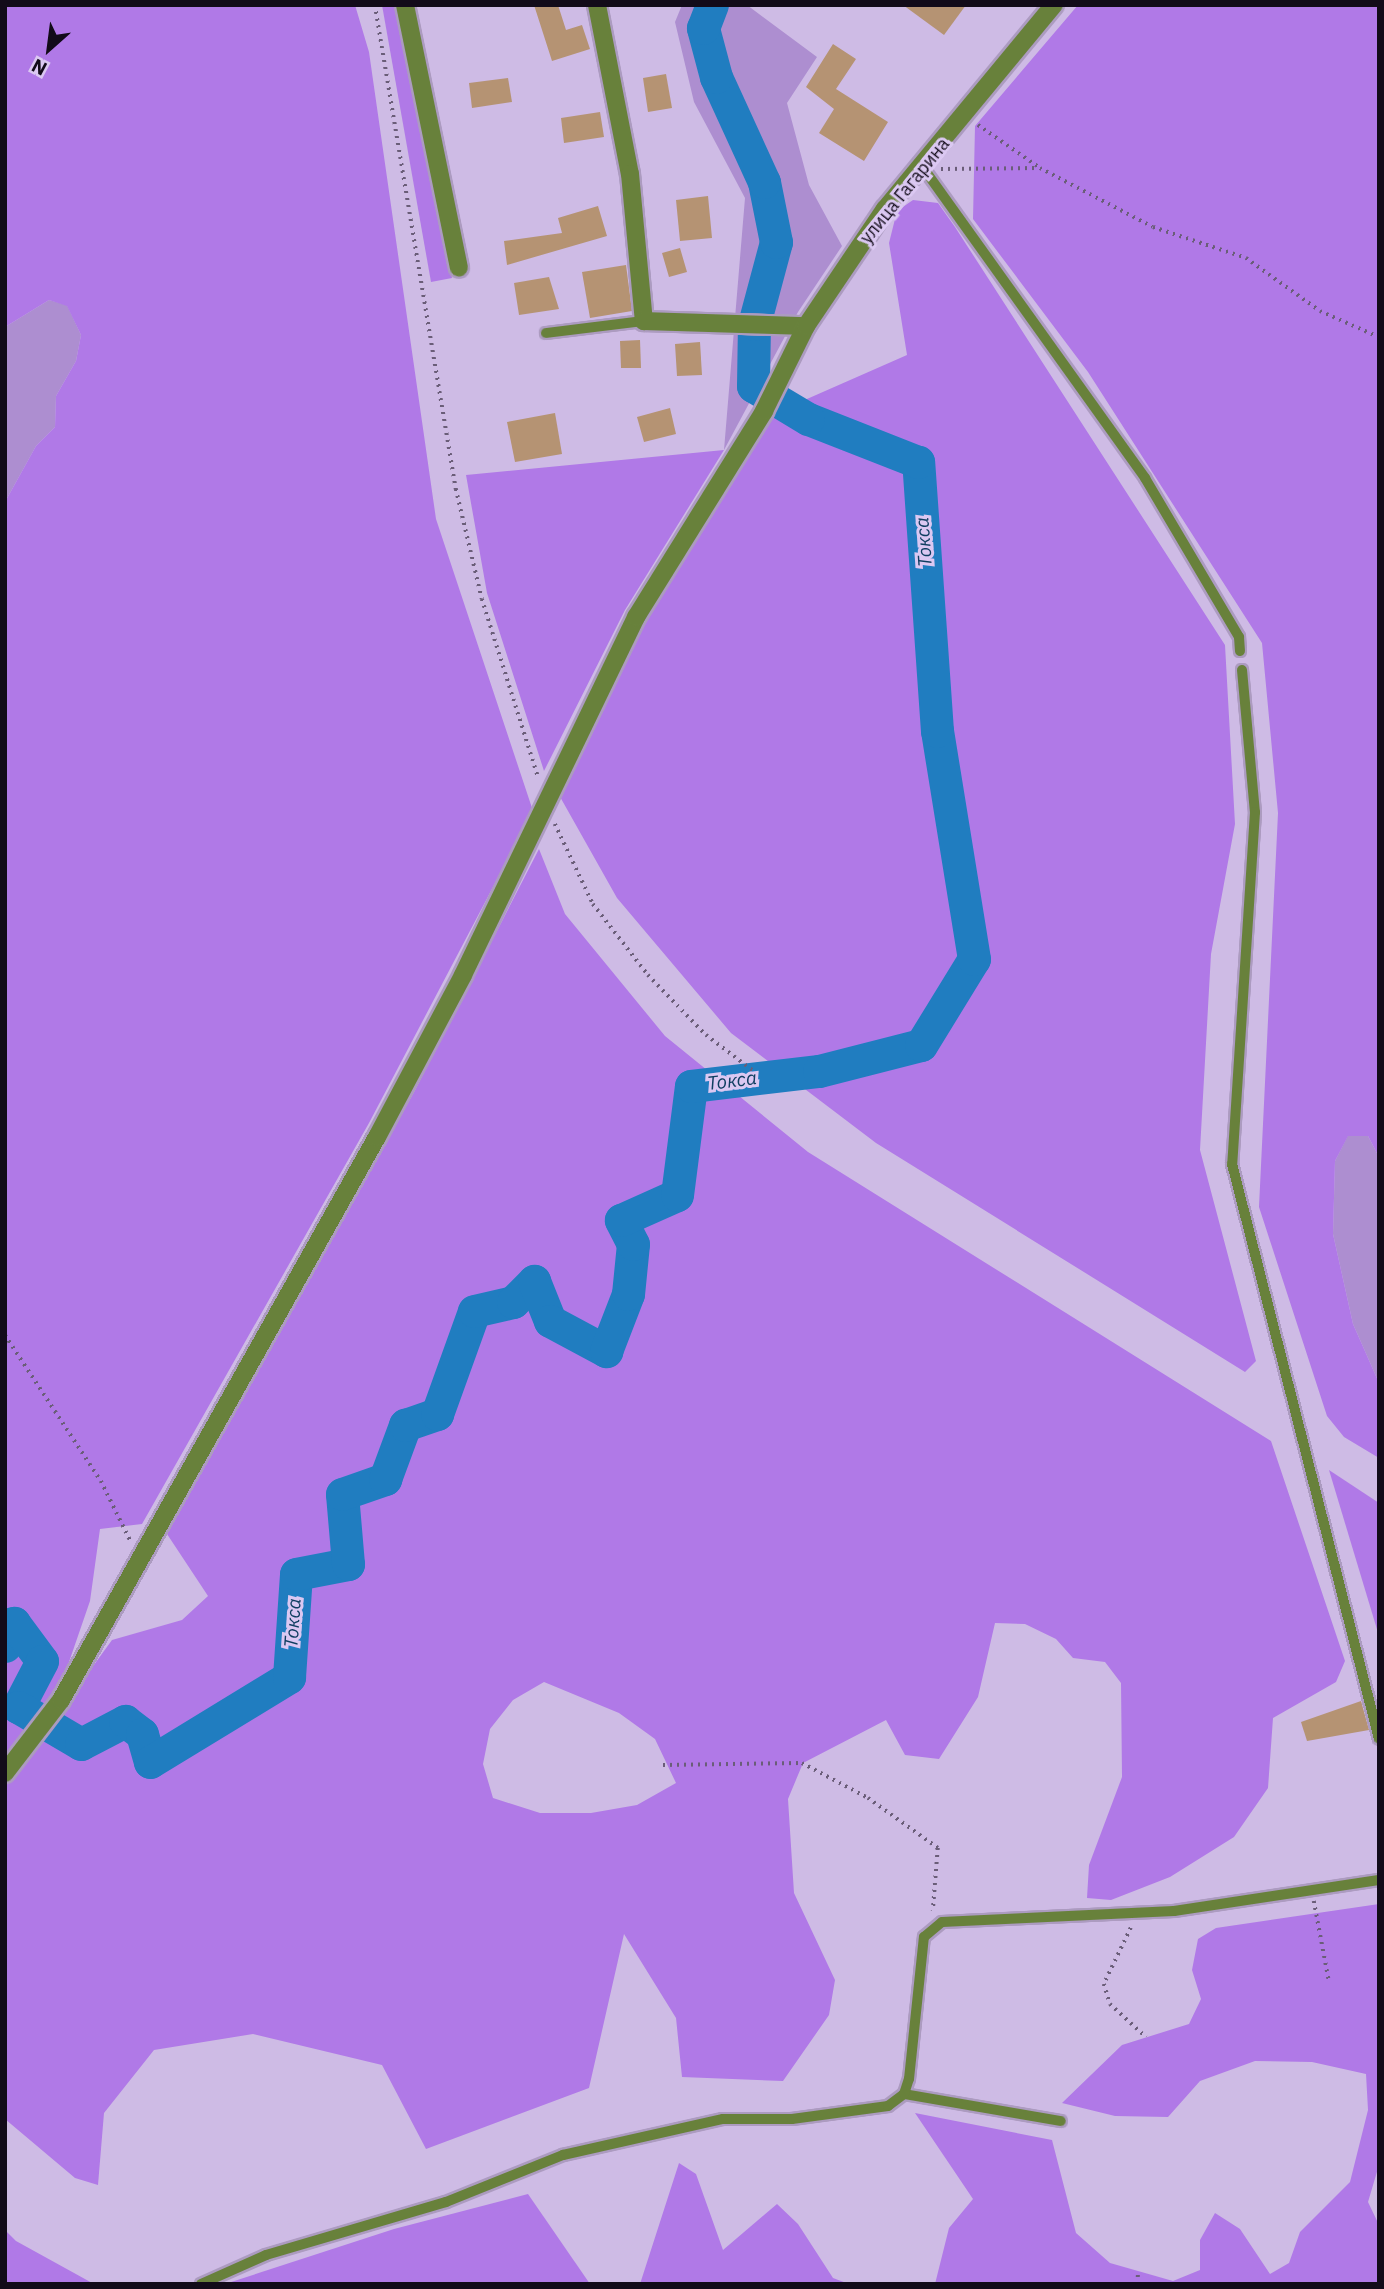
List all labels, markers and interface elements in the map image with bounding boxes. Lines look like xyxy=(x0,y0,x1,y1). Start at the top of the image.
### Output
north arrow xyxy=(14,14,84,84)
text: N xyxy=(27,54,51,81)
street label: улица Гагарина xyxy=(856,134,954,248)
water label: Токса xyxy=(911,516,937,568)
water label: Токса xyxy=(706,1067,758,1095)
water label: Токса xyxy=(280,1597,306,1649)

